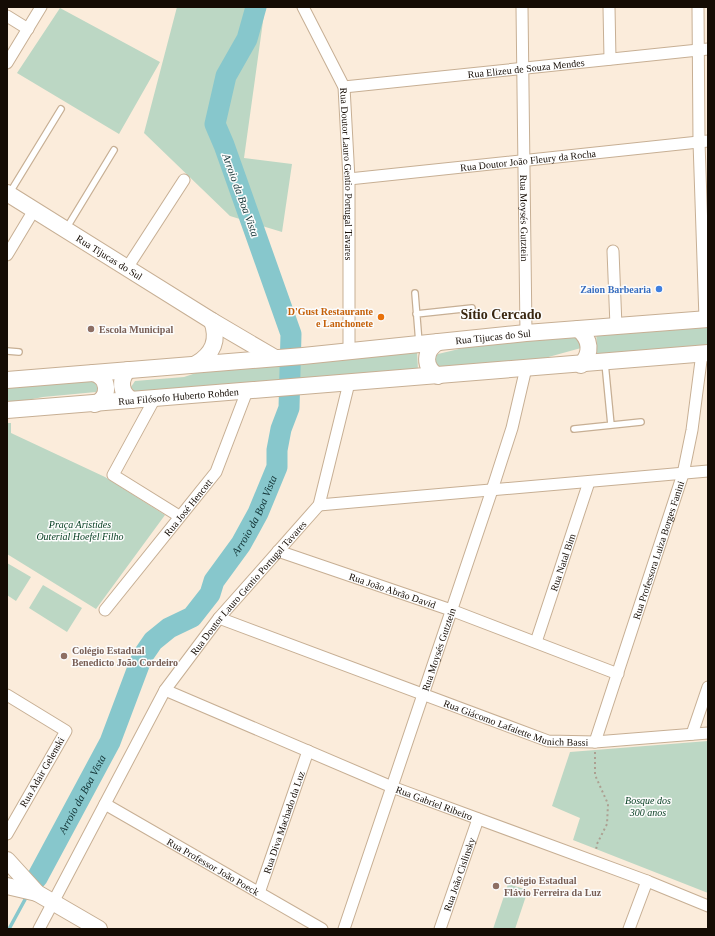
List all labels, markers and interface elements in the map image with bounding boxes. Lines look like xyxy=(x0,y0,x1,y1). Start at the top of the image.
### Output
street label: Rua Elizeu de Souza Mendes xyxy=(467,56,585,80)
street label: Rua Doutor Lauro Gentio Portugal Tavares xyxy=(339,87,355,261)
street label: Rua Doutor João Fleury da Rocha xyxy=(460,147,597,173)
water label: Arroio da Boa Vista xyxy=(220,151,262,239)
street label: Rua Moysés Gutztein xyxy=(519,175,531,261)
street label: Rua Tijucas do Sul xyxy=(75,232,145,282)
place label: Zaion Barbearia xyxy=(580,284,651,295)
marker: Zaion Barbearia xyxy=(654,284,664,294)
place label: D'Gust Restaurante e Lanchonete xyxy=(288,306,374,329)
district label: Sítio Cercado xyxy=(460,307,542,322)
marker: D'Gust Restaurante e Lanchonete xyxy=(376,312,386,322)
marker: Escola Municipal xyxy=(86,324,96,334)
place label: Escola Municipal xyxy=(99,324,173,335)
street label: Rua Tijucas do Sul xyxy=(455,327,531,346)
street label: Rua Filósofo Huberto Rohden xyxy=(118,386,239,406)
water label: Arroio da Boa Vista xyxy=(228,473,279,558)
street label: Rua José Hencott xyxy=(161,476,214,538)
street label: Rua Professora Luiza Borges Fanini xyxy=(630,479,686,621)
street label: Rua Doutor Lauro Gentio Portugal Tavares xyxy=(188,518,308,657)
park label: Praça Aristides Outerial Hoefel Filho xyxy=(36,519,124,542)
street label: Rua Natal Bim xyxy=(548,532,577,592)
street label: Rua João Abrão David xyxy=(348,570,437,610)
street label: Rua Moysés Gutztein xyxy=(419,607,457,692)
place label: Colégio Estadual Benedicto João Cordeiro xyxy=(72,645,178,668)
marker: Colégio Estadual Benedicto João Cordeiro xyxy=(59,651,69,661)
street label: Rua Giácomo Lafaiette Munich Bassi xyxy=(442,697,589,747)
street label: Rua Adair Gelenski xyxy=(18,735,67,809)
water label: Arroio da Boa Vista xyxy=(55,752,108,837)
street label: Rua Diva Machado da Luz xyxy=(261,769,306,875)
street label: Rua Gabriel Ribeiro xyxy=(394,783,474,822)
park label: Bosque dos 300 anos xyxy=(625,795,671,818)
street label: Rua Professor João Poeck xyxy=(165,836,261,897)
street label: Rua João Cislinsky xyxy=(441,836,477,913)
place label: Colégio Estadual Flávio Ferreira da Luz xyxy=(504,875,602,898)
marker: Colégio Estadual Flávio Ferreira da Luz xyxy=(491,881,501,891)

